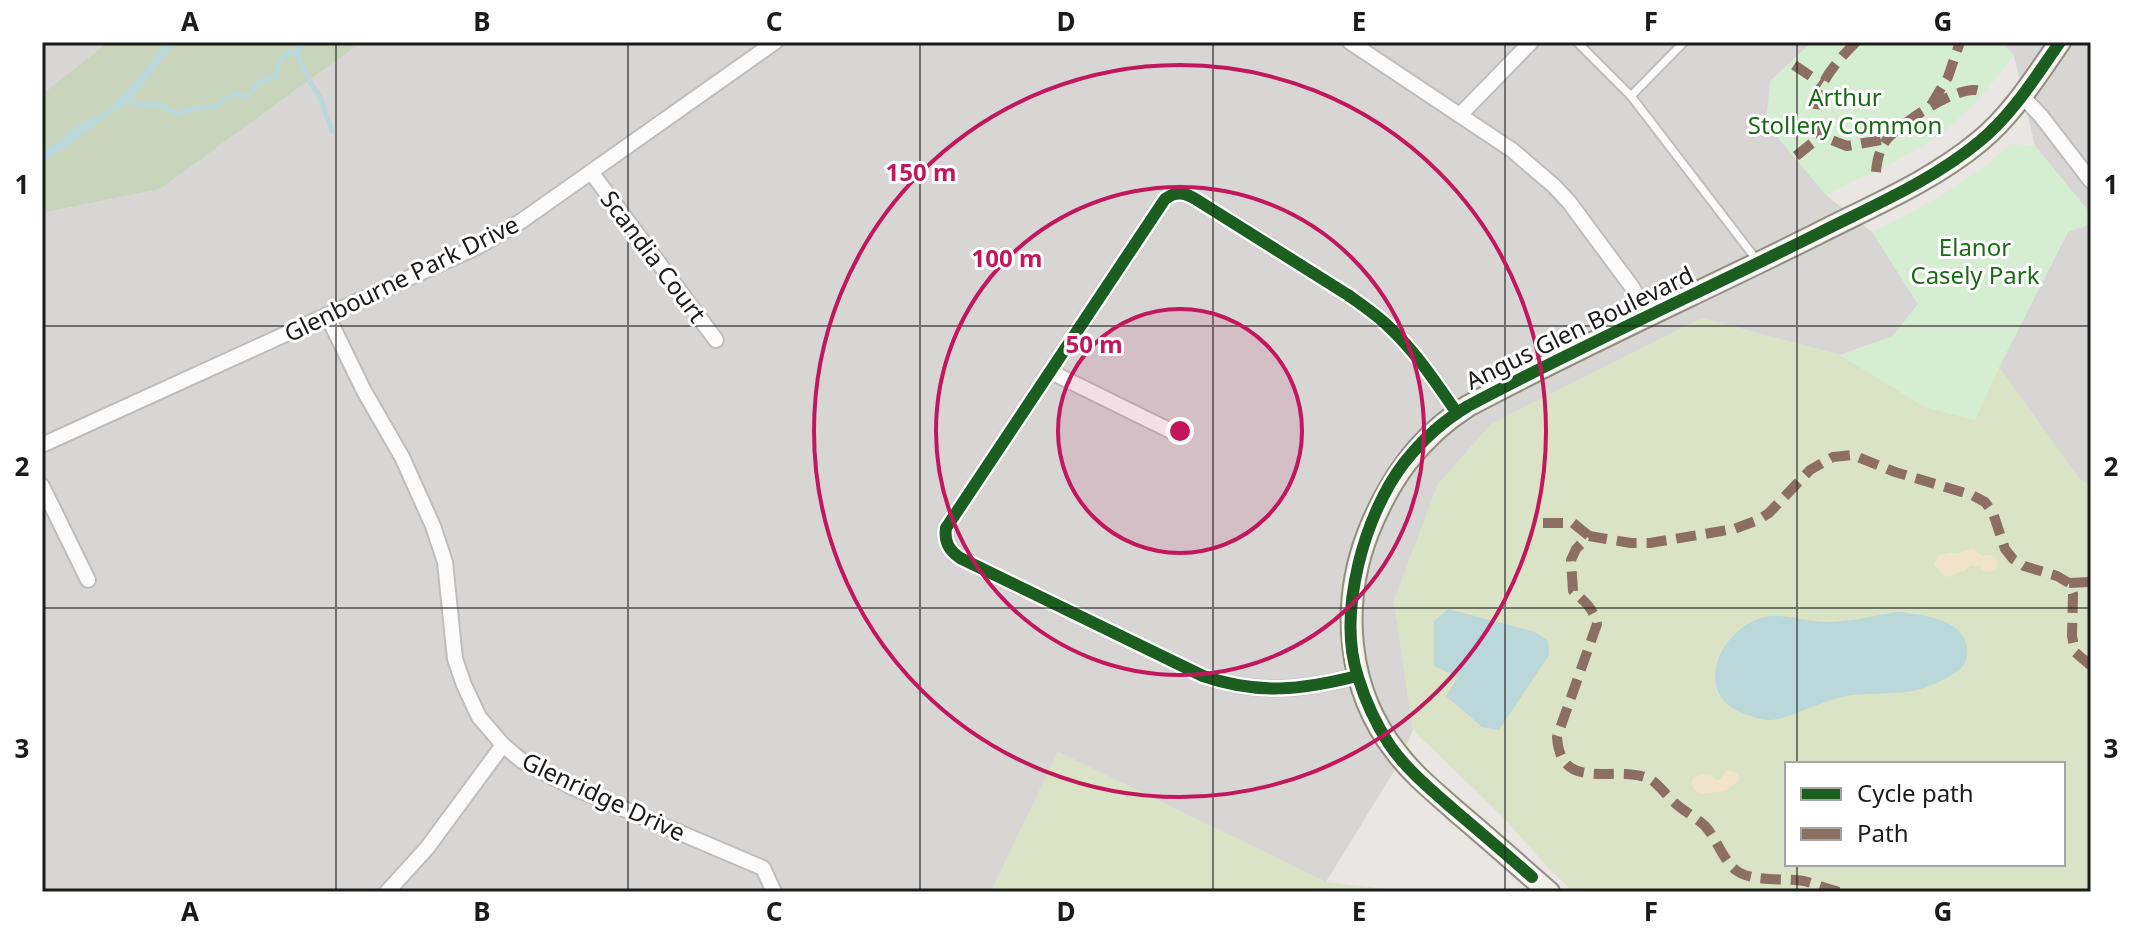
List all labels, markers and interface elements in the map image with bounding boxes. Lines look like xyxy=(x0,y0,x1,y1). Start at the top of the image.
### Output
text: A xyxy=(181,3,199,39)
text: B xyxy=(473,3,491,39)
text: C xyxy=(766,3,782,39)
text: D xyxy=(1056,3,1076,39)
text: E xyxy=(1352,3,1366,39)
text: F xyxy=(1644,3,1658,39)
text: G xyxy=(1934,3,1952,39)
park label: Arthur Stollery Common xyxy=(1748,80,1942,141)
text: 150 m xyxy=(886,155,956,188)
text: 1 xyxy=(15,166,29,202)
text: 1 xyxy=(2104,166,2118,202)
street label: Scandia Court xyxy=(594,183,715,329)
street label: Glenbourne Park Drive xyxy=(278,207,524,349)
park label: Elanor Casely Park xyxy=(1910,230,2040,291)
text: 100 m xyxy=(972,241,1042,274)
street label: Angus Glen Boulevard xyxy=(1459,257,1699,397)
text: 50 m xyxy=(1065,327,1123,360)
centre of rings xyxy=(1166,417,1194,445)
text: 2 xyxy=(15,448,30,484)
text: 2 xyxy=(2104,448,2119,484)
text: 3 xyxy=(15,730,29,766)
text: 3 xyxy=(2104,730,2118,766)
street label: Glenridge Drive xyxy=(517,744,691,848)
legend xyxy=(1785,762,2065,866)
text: Cycle path xyxy=(1857,776,1974,809)
text: Path xyxy=(1857,816,1908,849)
text: A xyxy=(181,893,199,929)
text: B xyxy=(473,893,491,929)
text: C xyxy=(766,893,782,929)
text: D xyxy=(1056,893,1076,929)
text: E xyxy=(1352,893,1366,929)
text: F xyxy=(1644,893,1658,929)
text: G xyxy=(1934,893,1952,929)

